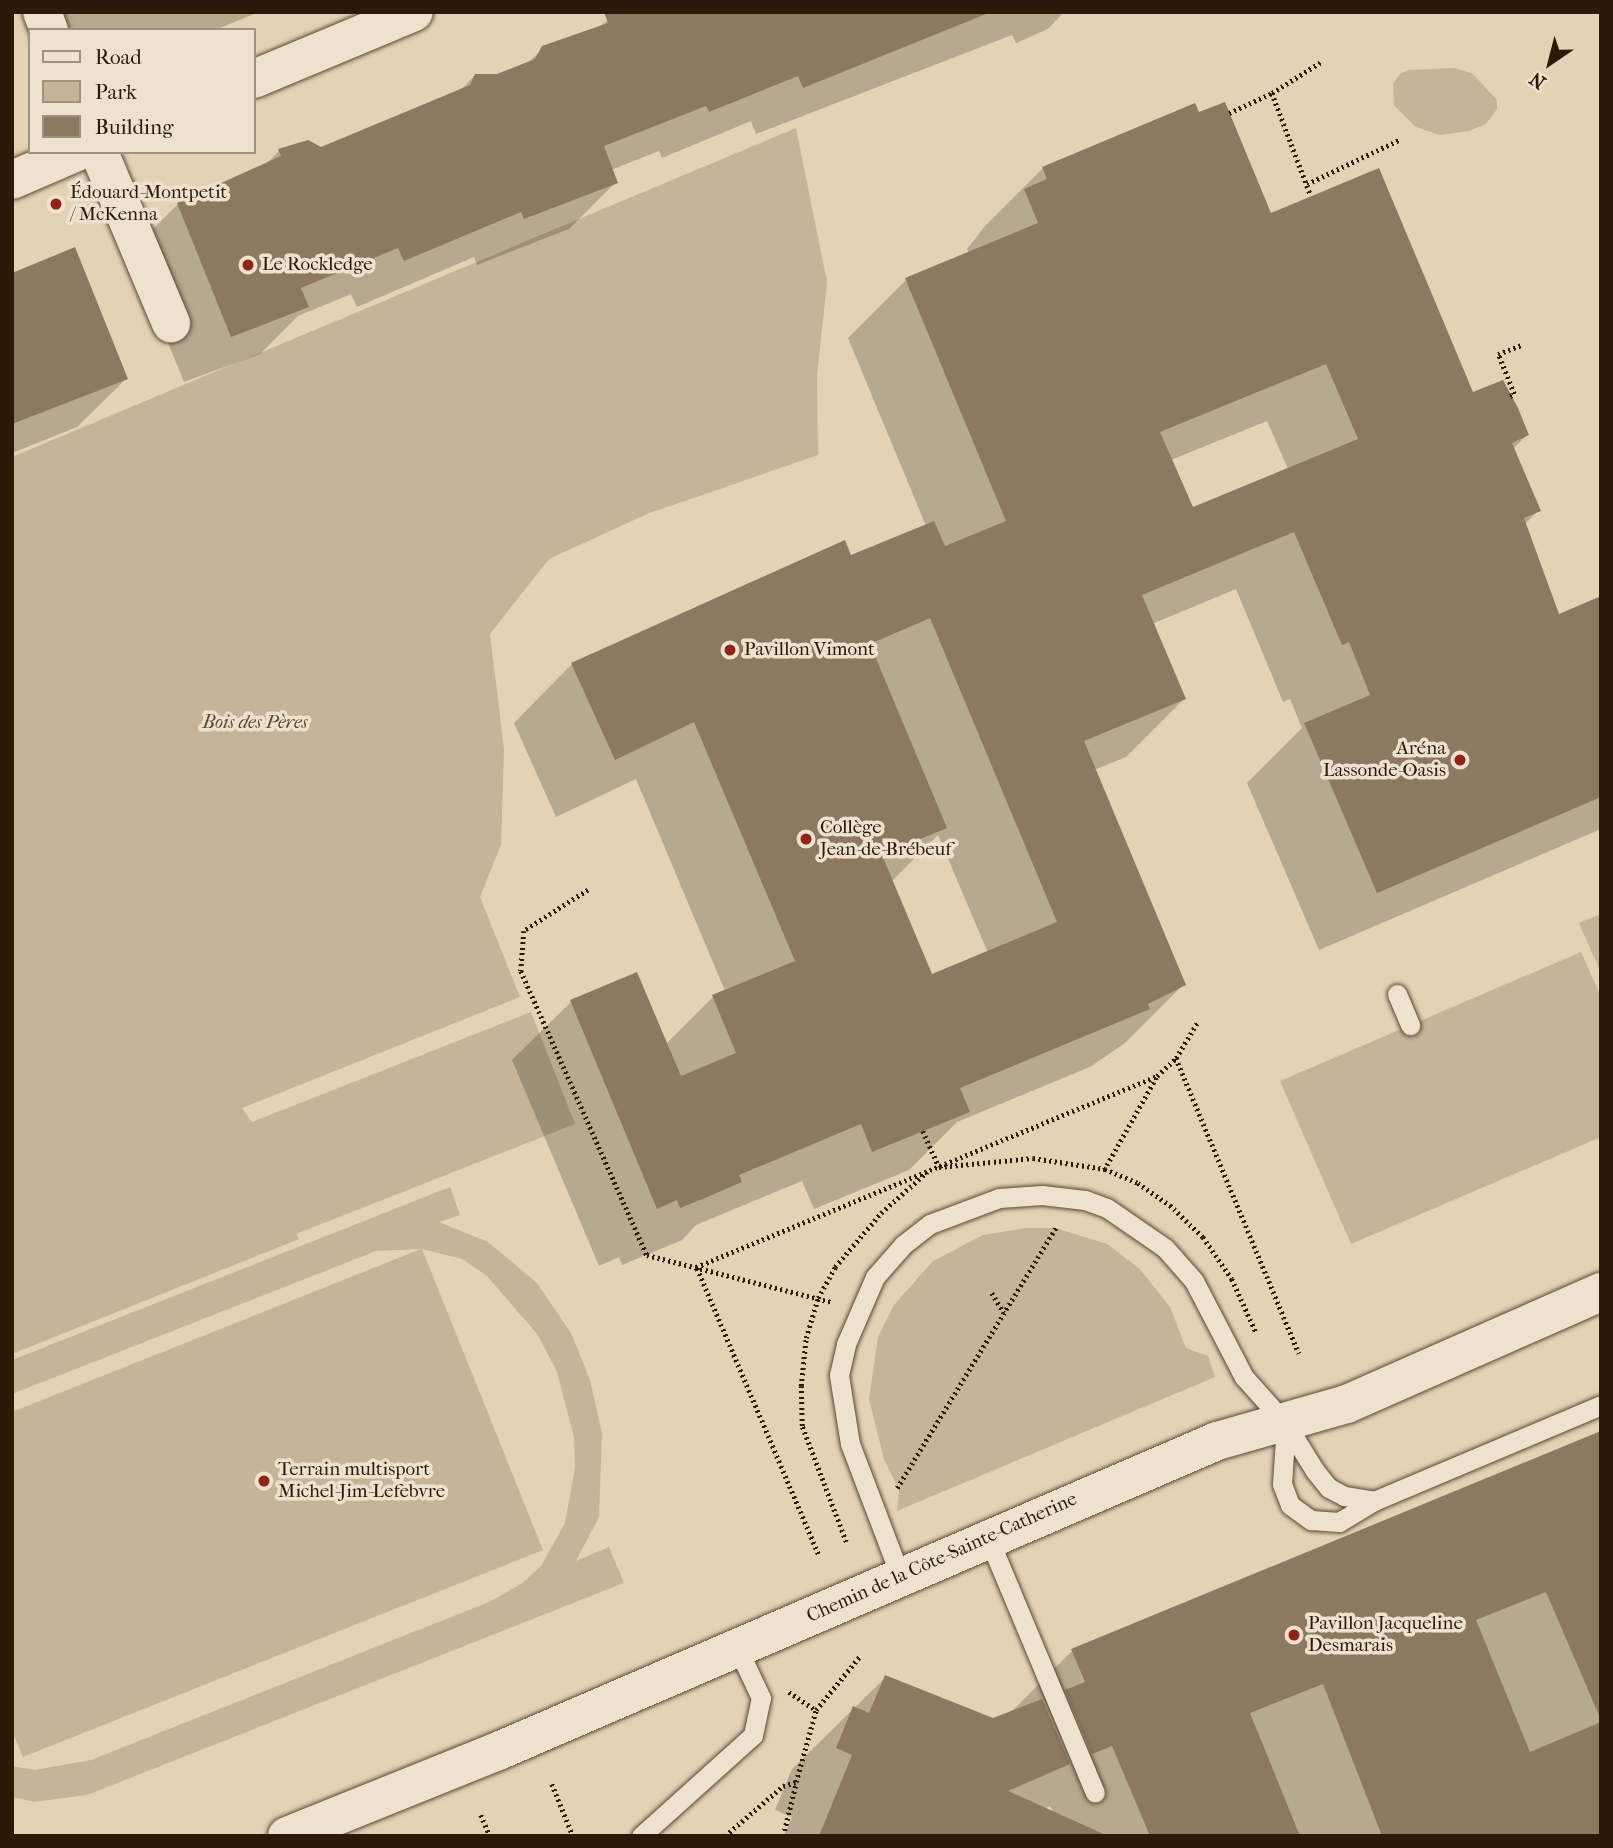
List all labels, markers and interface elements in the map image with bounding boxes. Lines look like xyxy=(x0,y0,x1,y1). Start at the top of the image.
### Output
legend xyxy=(28,28,256,154)
north arrow xyxy=(1515,28,1585,98)
text: Road xyxy=(95,45,142,69)
text: N xyxy=(1526,67,1550,93)
text: Park xyxy=(95,80,137,104)
text: Building xyxy=(95,115,173,139)
place label: Édouard-Montpetit / McKenna xyxy=(70,182,227,226)
marker: Édouard-Montpetit / McKenna xyxy=(48,196,64,212)
place label: Le Rockledge xyxy=(262,254,373,276)
marker: Le Rockledge xyxy=(240,257,256,273)
place label: Pavillon Vimont xyxy=(744,639,875,661)
marker: Pavillon Vimont xyxy=(722,642,738,658)
park label: Bois des Pères xyxy=(202,712,308,734)
place label: Aréna Lassonde-Oasis xyxy=(1323,738,1446,782)
marker: Aréna Lassonde-Oasis xyxy=(1452,752,1468,768)
place label: Collège Jean-de-Brébeuf xyxy=(820,817,952,861)
marker: Collège Jean-de-Brébeuf xyxy=(798,831,814,847)
place label: Terrain multisport Michel-Jim-Lefebvre xyxy=(278,1459,445,1503)
marker: Terrain multisport Michel-Jim-Lefebvre xyxy=(256,1473,272,1489)
street label: Chemin de la Côte-Sainte-Catherine xyxy=(803,1488,1081,1628)
place label: Pavillon Jacqueline Desmarais xyxy=(1308,1613,1463,1657)
marker: Pavillon Jacqueline Desmarais xyxy=(1286,1627,1302,1643)

